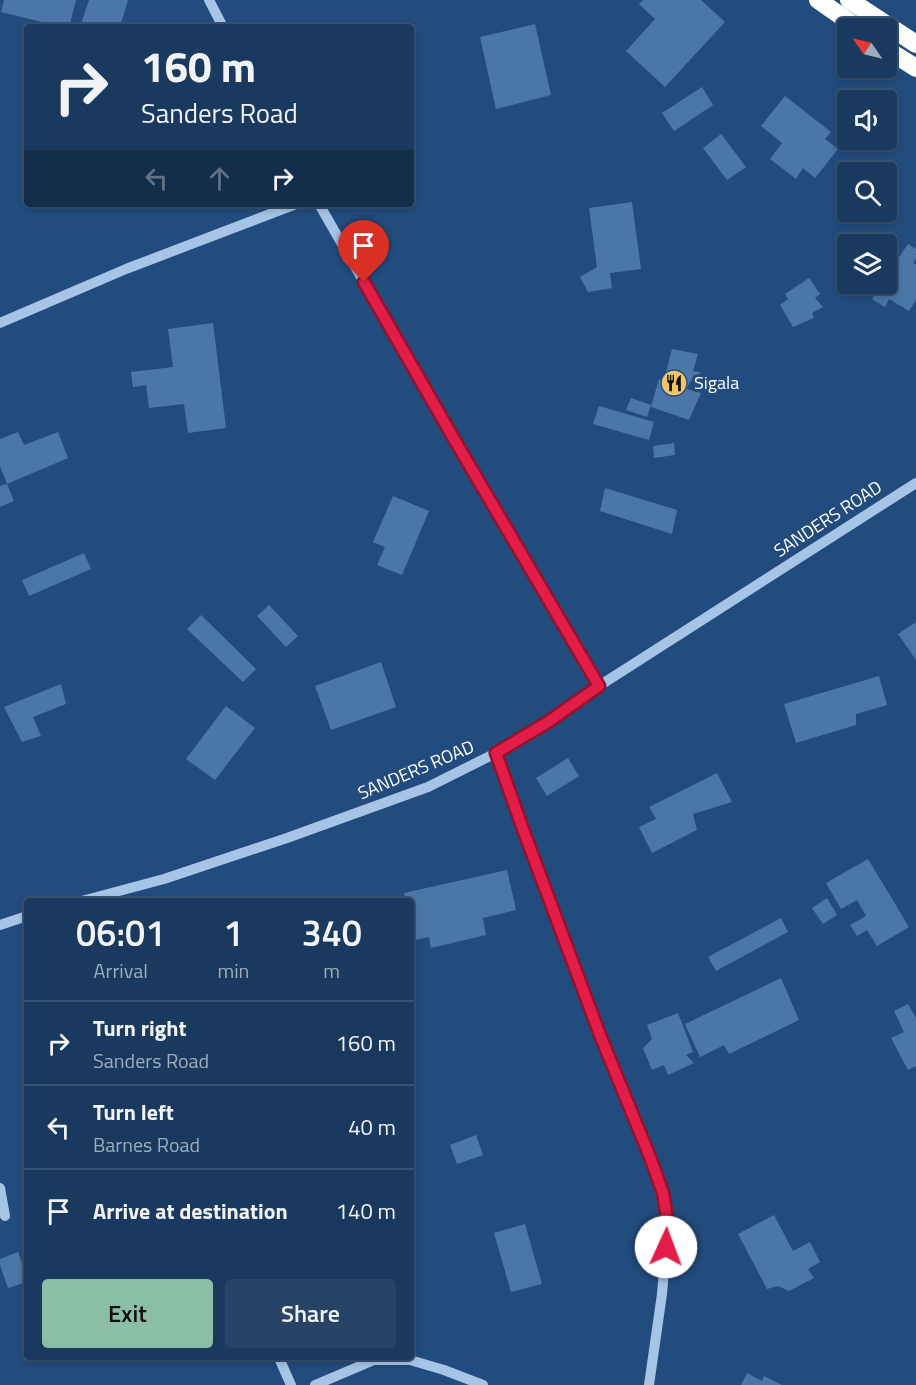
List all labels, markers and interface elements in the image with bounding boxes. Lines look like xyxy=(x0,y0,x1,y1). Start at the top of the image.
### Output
north arrow xyxy=(837,18,897,78)
map controls xyxy=(837,18,897,294)
text: 160 m xyxy=(141,34,256,98)
icon: right xyxy=(42,48,120,126)
button: sound xyxy=(837,90,897,150)
text: Sanders Road xyxy=(141,92,298,133)
icon: left xyxy=(140,162,173,195)
icon: ahead xyxy=(203,162,236,195)
icon: right xyxy=(266,162,299,195)
button: search xyxy=(837,162,897,222)
pin xyxy=(338,220,389,282)
icon: arrive xyxy=(347,229,380,262)
button: layers xyxy=(837,234,897,294)
restaurant icon: Sigala xyxy=(659,368,689,398)
place label: Sigala xyxy=(694,369,739,396)
street label: SANDERS ROAD xyxy=(768,474,887,564)
street label: SANDERS ROAD xyxy=(353,733,478,806)
text: 06:01 xyxy=(76,905,165,960)
text: 1 xyxy=(223,905,243,960)
text: 340 xyxy=(301,905,362,960)
text: Arrival xyxy=(94,955,148,986)
text: min xyxy=(217,955,249,986)
text: m xyxy=(323,955,340,986)
text: Turn right xyxy=(93,1011,187,1045)
text: 160 m xyxy=(336,1026,396,1060)
icon: right xyxy=(42,1027,75,1060)
text: Sanders Road xyxy=(93,1045,209,1076)
text: Turn left xyxy=(93,1095,174,1129)
text: 40 m xyxy=(348,1110,396,1144)
icon: left xyxy=(42,1111,75,1144)
text: Barnes Road xyxy=(93,1129,200,1160)
text: Arrive at destination xyxy=(93,1194,288,1228)
text: 140 m xyxy=(336,1194,396,1228)
icon: arrive xyxy=(42,1195,75,1228)
position arrow xyxy=(634,1215,698,1279)
button: Exit xyxy=(42,1279,213,1348)
button: Share xyxy=(225,1279,396,1348)

